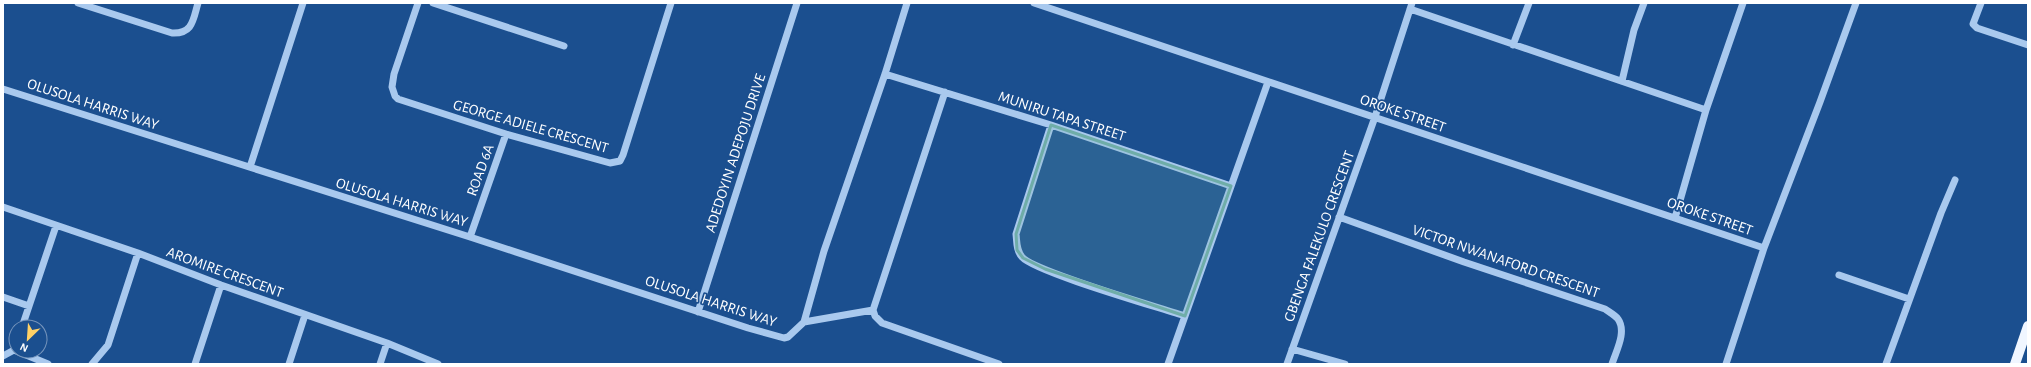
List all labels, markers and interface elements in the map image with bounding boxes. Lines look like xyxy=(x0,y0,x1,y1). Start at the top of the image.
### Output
street label: ADEDOYIN ADEPOJU DRIVE xyxy=(703,72,768,234)
street label: OLUSOLA HARRIS WAY xyxy=(25,76,160,133)
street label: MUNIRU TAPA STREET xyxy=(996,89,1128,144)
street label: OROKE STREET xyxy=(1358,92,1448,135)
street label: GEORGE ADIELE CRESCENT xyxy=(452,97,611,156)
street label: ROAD 6A xyxy=(464,142,497,198)
street label: GBENGA FALEKULO CRESCENT xyxy=(1281,148,1358,324)
street label: OLUSOLA HARRIS WAY xyxy=(334,175,470,230)
street label: OROKE STREET xyxy=(1665,195,1755,238)
street label: VICTOR NWANAFORD CRESCENT xyxy=(1410,222,1602,301)
street label: AROMIRE CRESCENT xyxy=(164,244,286,301)
street label: OLUSOLA HARRIS WAY xyxy=(643,273,778,330)
north arrow xyxy=(8,319,48,359)
text: N xyxy=(18,341,30,354)

